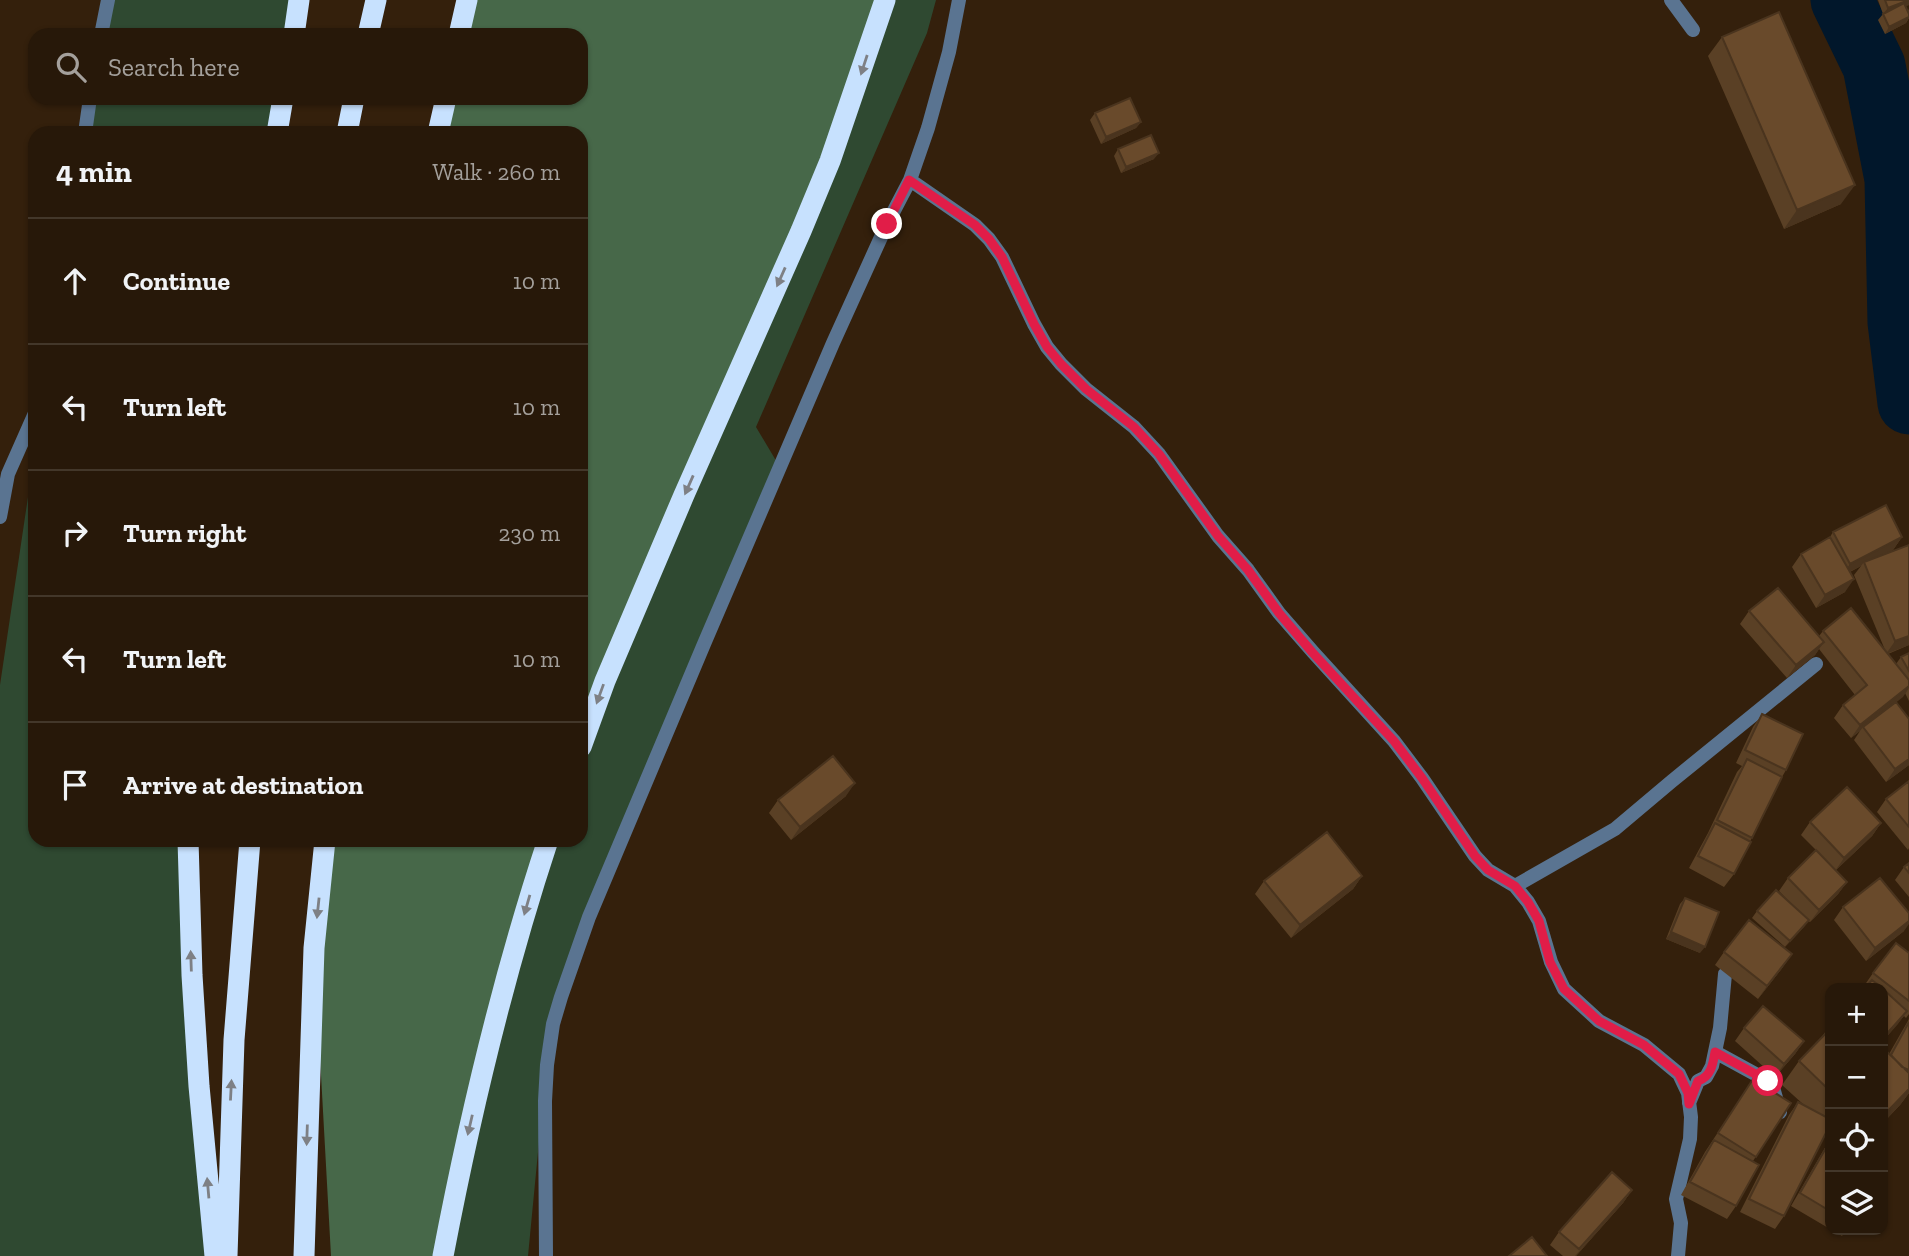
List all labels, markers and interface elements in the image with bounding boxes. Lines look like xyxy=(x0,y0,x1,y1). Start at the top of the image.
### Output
search box xyxy=(28,28,588,105)
icon: search xyxy=(52,48,90,86)
text: Search here xyxy=(108,51,240,83)
one-way arrow xyxy=(858,55,869,76)
text: 4 min xyxy=(56,154,132,190)
text: Walk · 260 m xyxy=(432,158,560,186)
route end xyxy=(871,208,902,239)
icon: ahead xyxy=(56,262,94,300)
text: Continue xyxy=(123,265,230,297)
text: 10 m xyxy=(513,267,560,295)
one-way arrow xyxy=(775,267,787,287)
icon: left xyxy=(56,388,94,426)
text: Turn left xyxy=(123,391,226,423)
text: 10 m xyxy=(513,393,560,421)
one-way arrow xyxy=(683,475,695,495)
icon: right xyxy=(56,514,94,552)
text: Turn right xyxy=(123,517,246,549)
text: 230 m xyxy=(499,519,560,547)
icon: left xyxy=(56,640,94,678)
text: Turn left xyxy=(123,643,226,675)
text: 10 m xyxy=(513,645,560,673)
one-way arrow xyxy=(595,684,606,705)
icon: arrive xyxy=(56,766,94,804)
text: Arrive at destination xyxy=(123,769,363,801)
one-way arrow xyxy=(521,894,532,916)
one-way arrow xyxy=(313,897,324,919)
one-way arrow xyxy=(185,950,197,972)
map controls xyxy=(1825,983,1888,1235)
button: + xyxy=(1825,983,1888,1046)
button: − xyxy=(1825,1046,1888,1109)
route start xyxy=(1752,1065,1783,1096)
one-way arrow xyxy=(226,1079,237,1101)
button: locate xyxy=(1825,1109,1888,1172)
one-way arrow xyxy=(464,1114,475,1136)
one-way arrow xyxy=(302,1124,313,1146)
button: layers xyxy=(1825,1172,1888,1235)
one-way arrow xyxy=(202,1177,213,1199)

